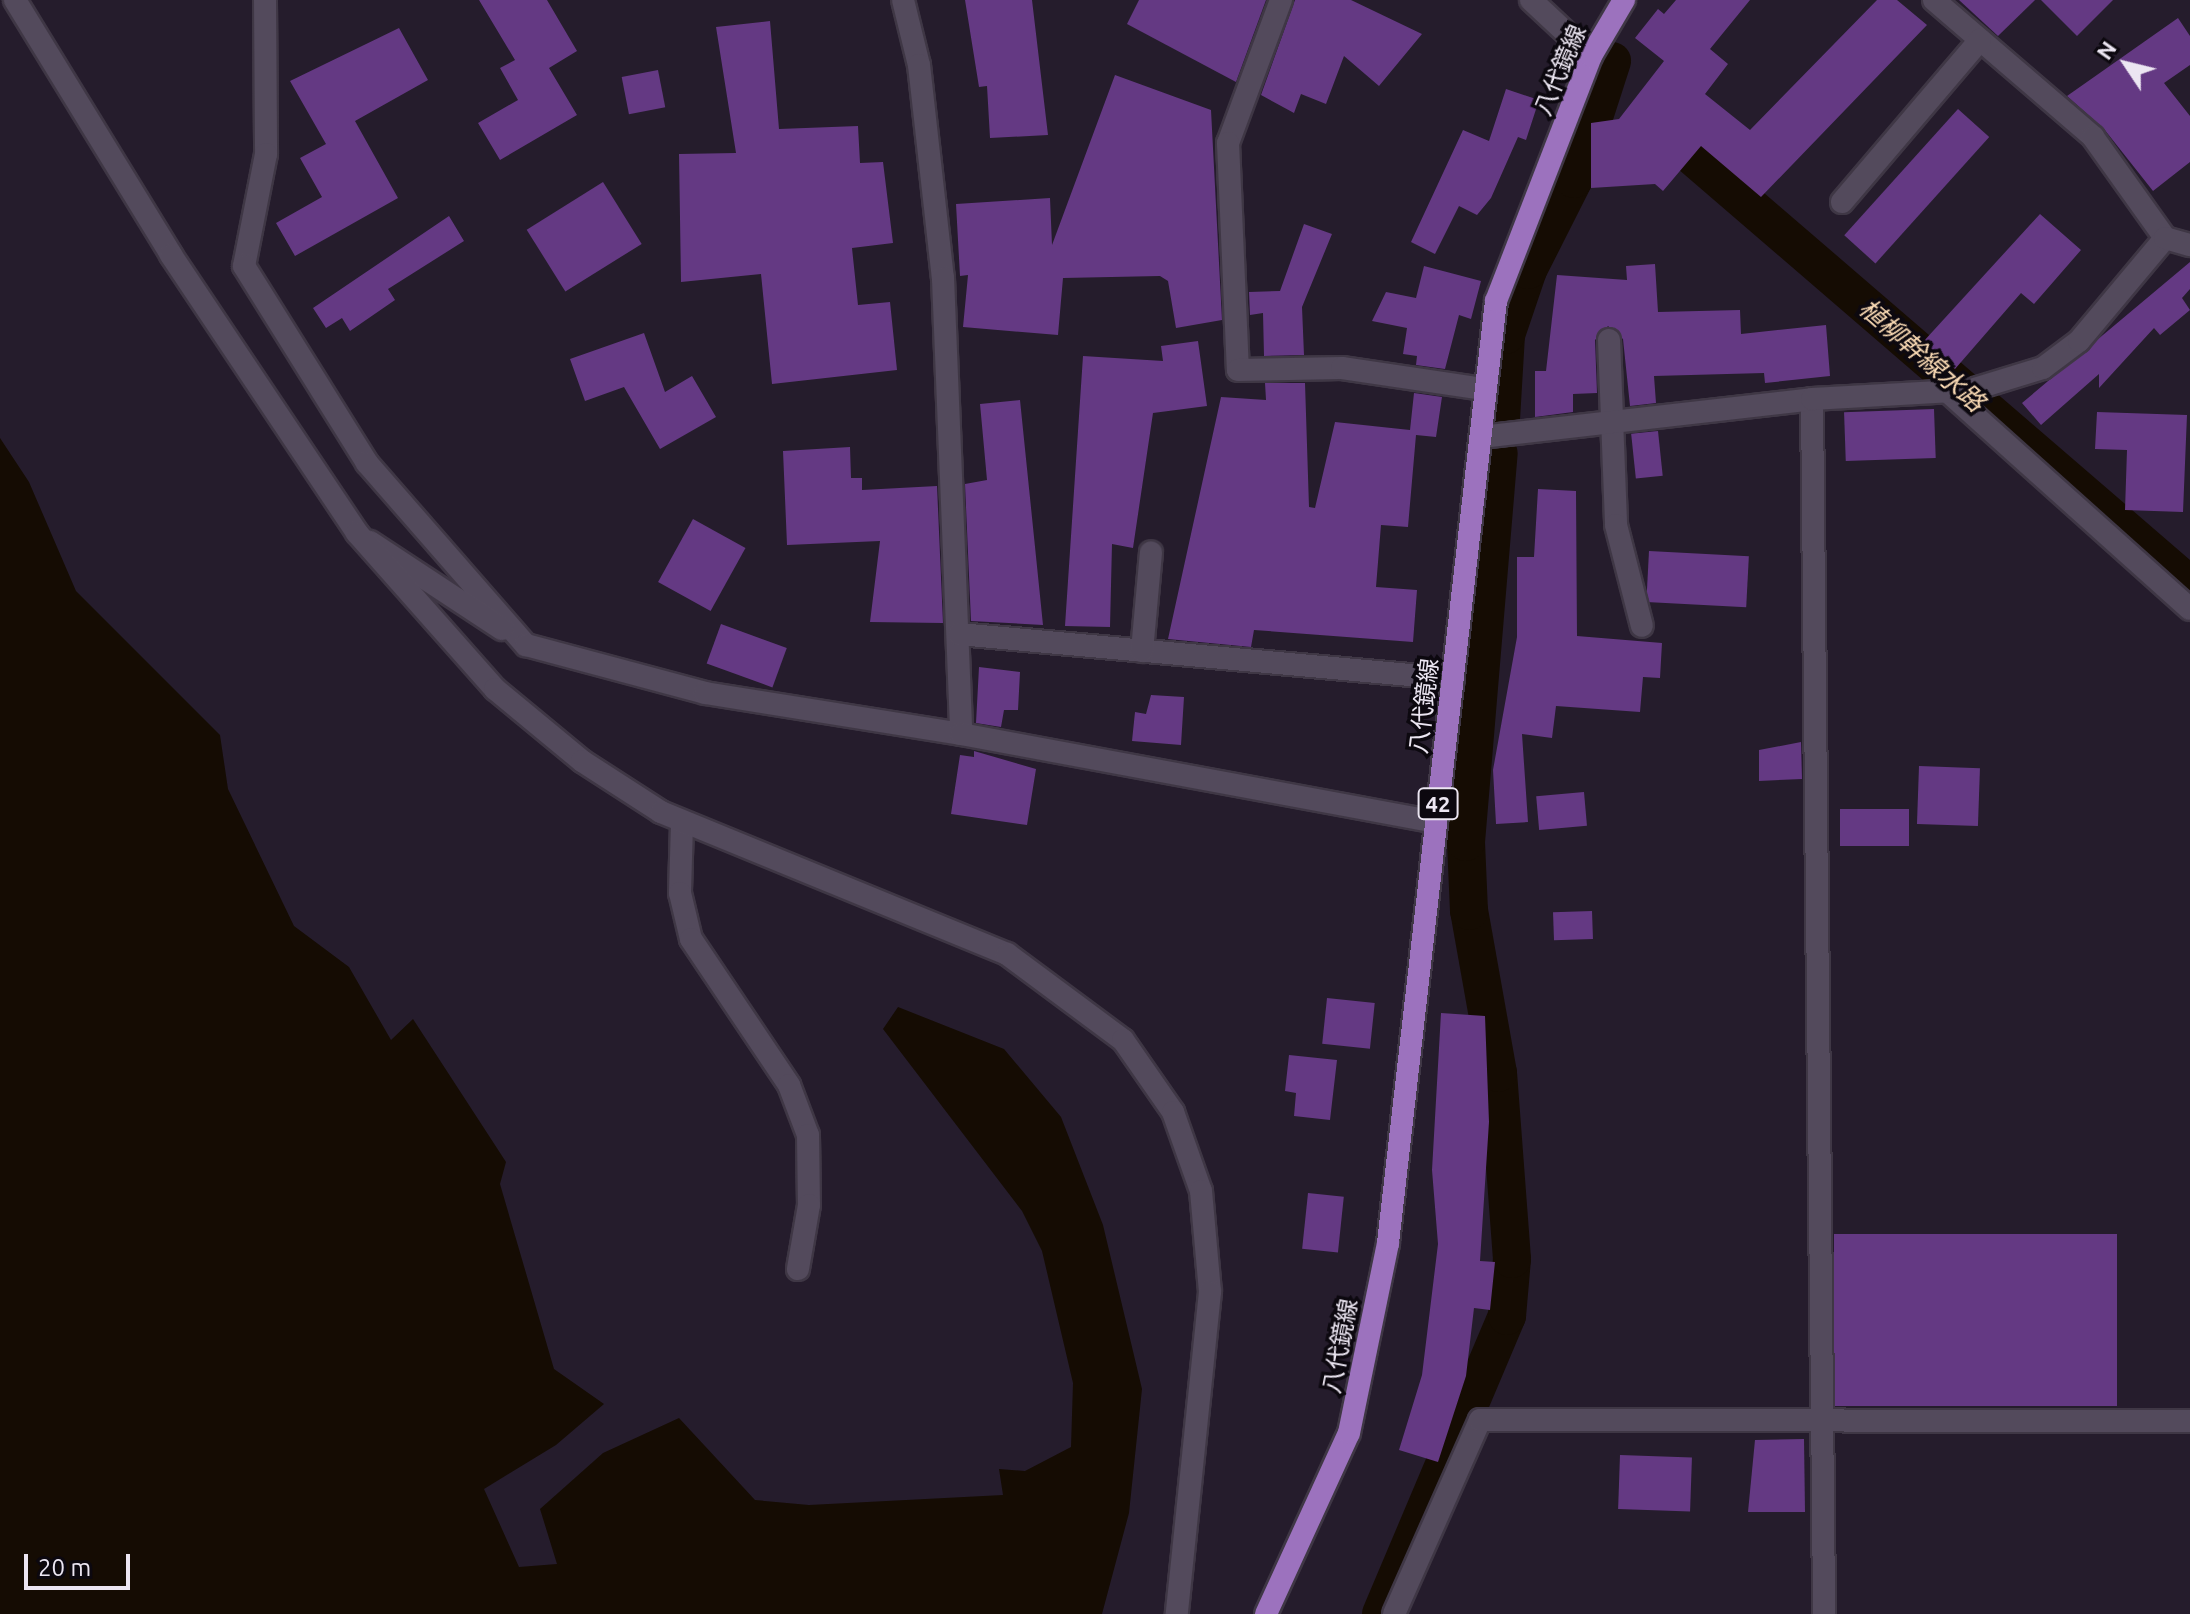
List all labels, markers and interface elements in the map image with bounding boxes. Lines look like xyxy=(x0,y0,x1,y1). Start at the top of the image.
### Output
street label: 八代鏡線 xyxy=(1528,20,1592,120)
north arrow xyxy=(2086,24,2166,104)
text: N xyxy=(2091,36,2121,64)
water label: 植柳幹線水路 xyxy=(1853,292,1991,418)
street label: 八代鏡線 xyxy=(1404,657,1444,755)
road number: 42 xyxy=(1416,786,1460,822)
street label: 八代鏡線 xyxy=(1317,1296,1363,1396)
scale bar xyxy=(28,1538,134,1588)
text: 20 m xyxy=(38,1554,91,1581)

